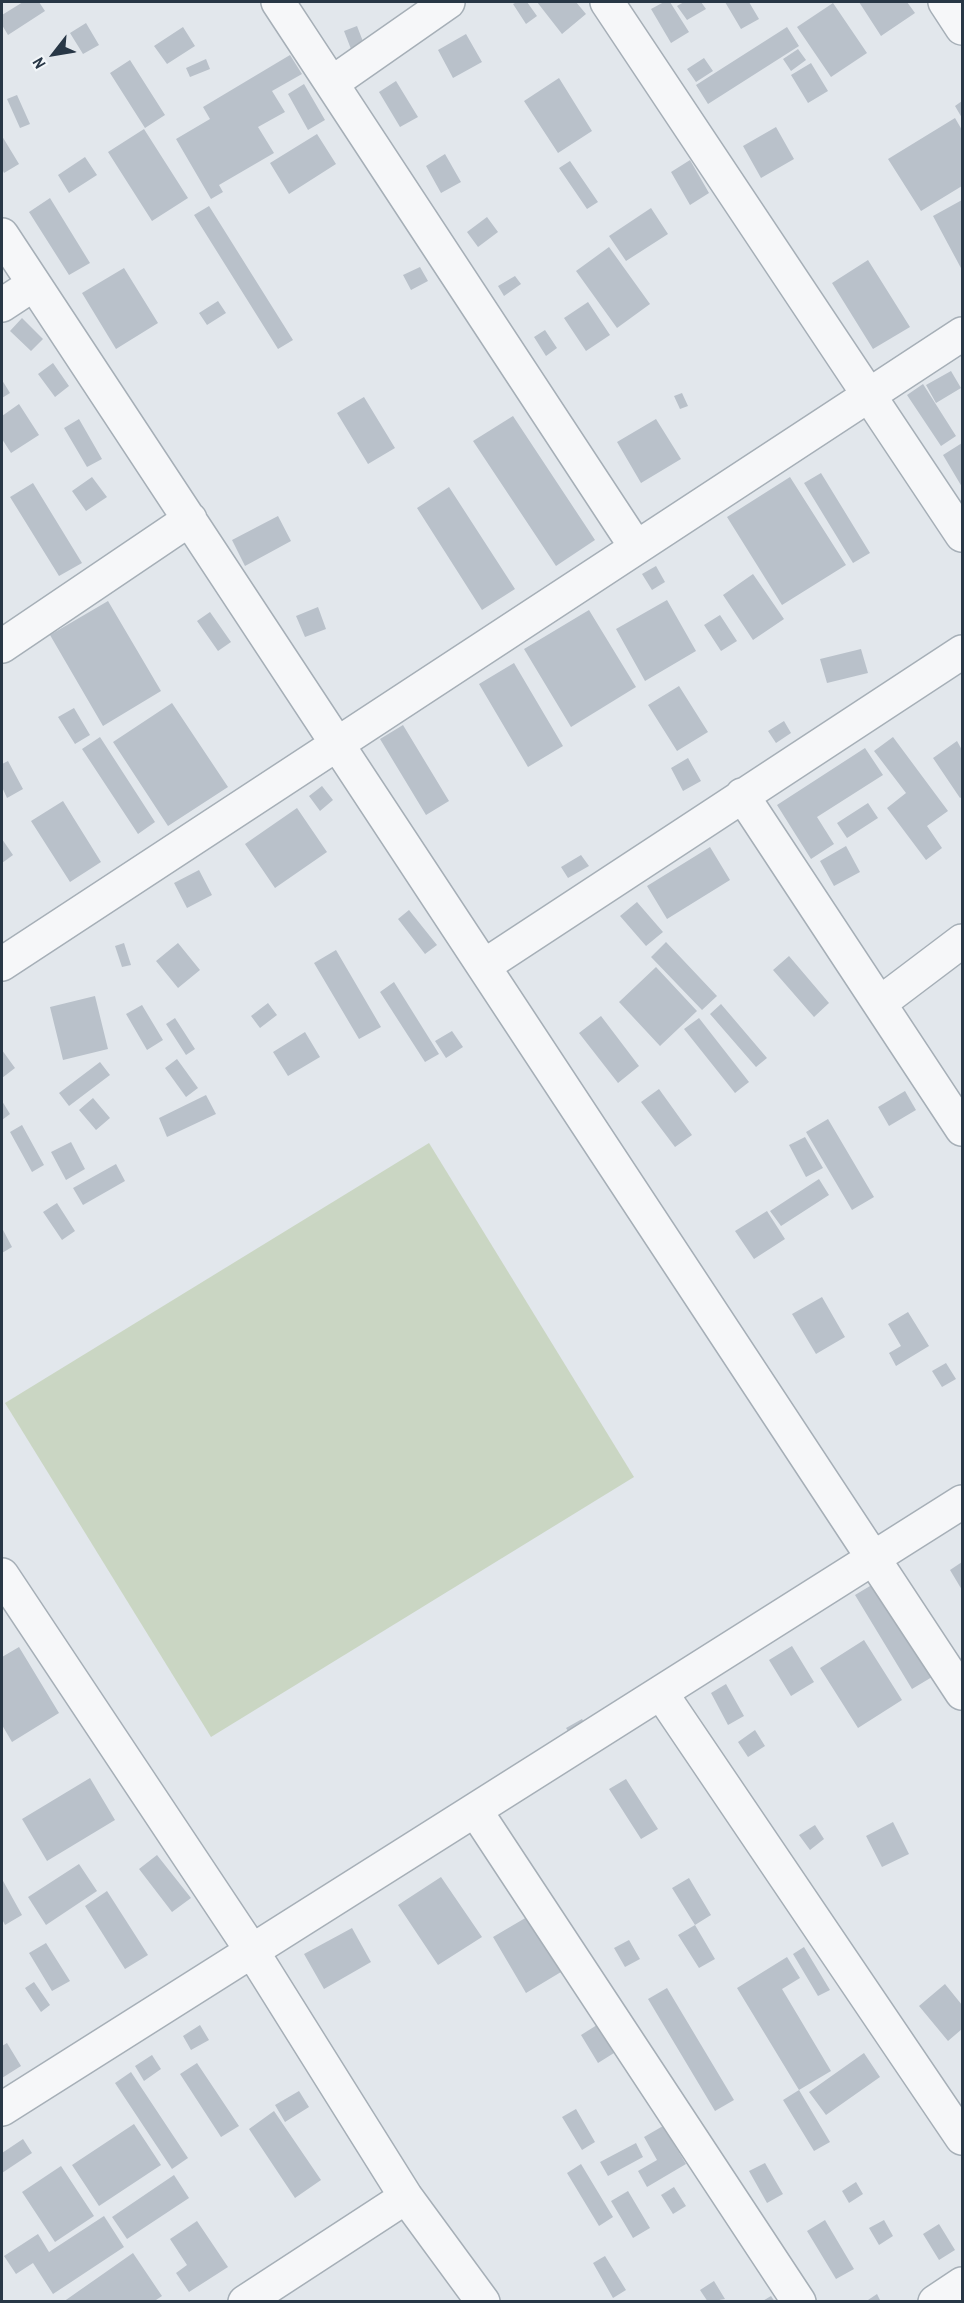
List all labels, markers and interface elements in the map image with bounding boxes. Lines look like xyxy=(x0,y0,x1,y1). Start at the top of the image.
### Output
north arrow xyxy=(24,24,84,84)
text: N xyxy=(27,54,50,73)

